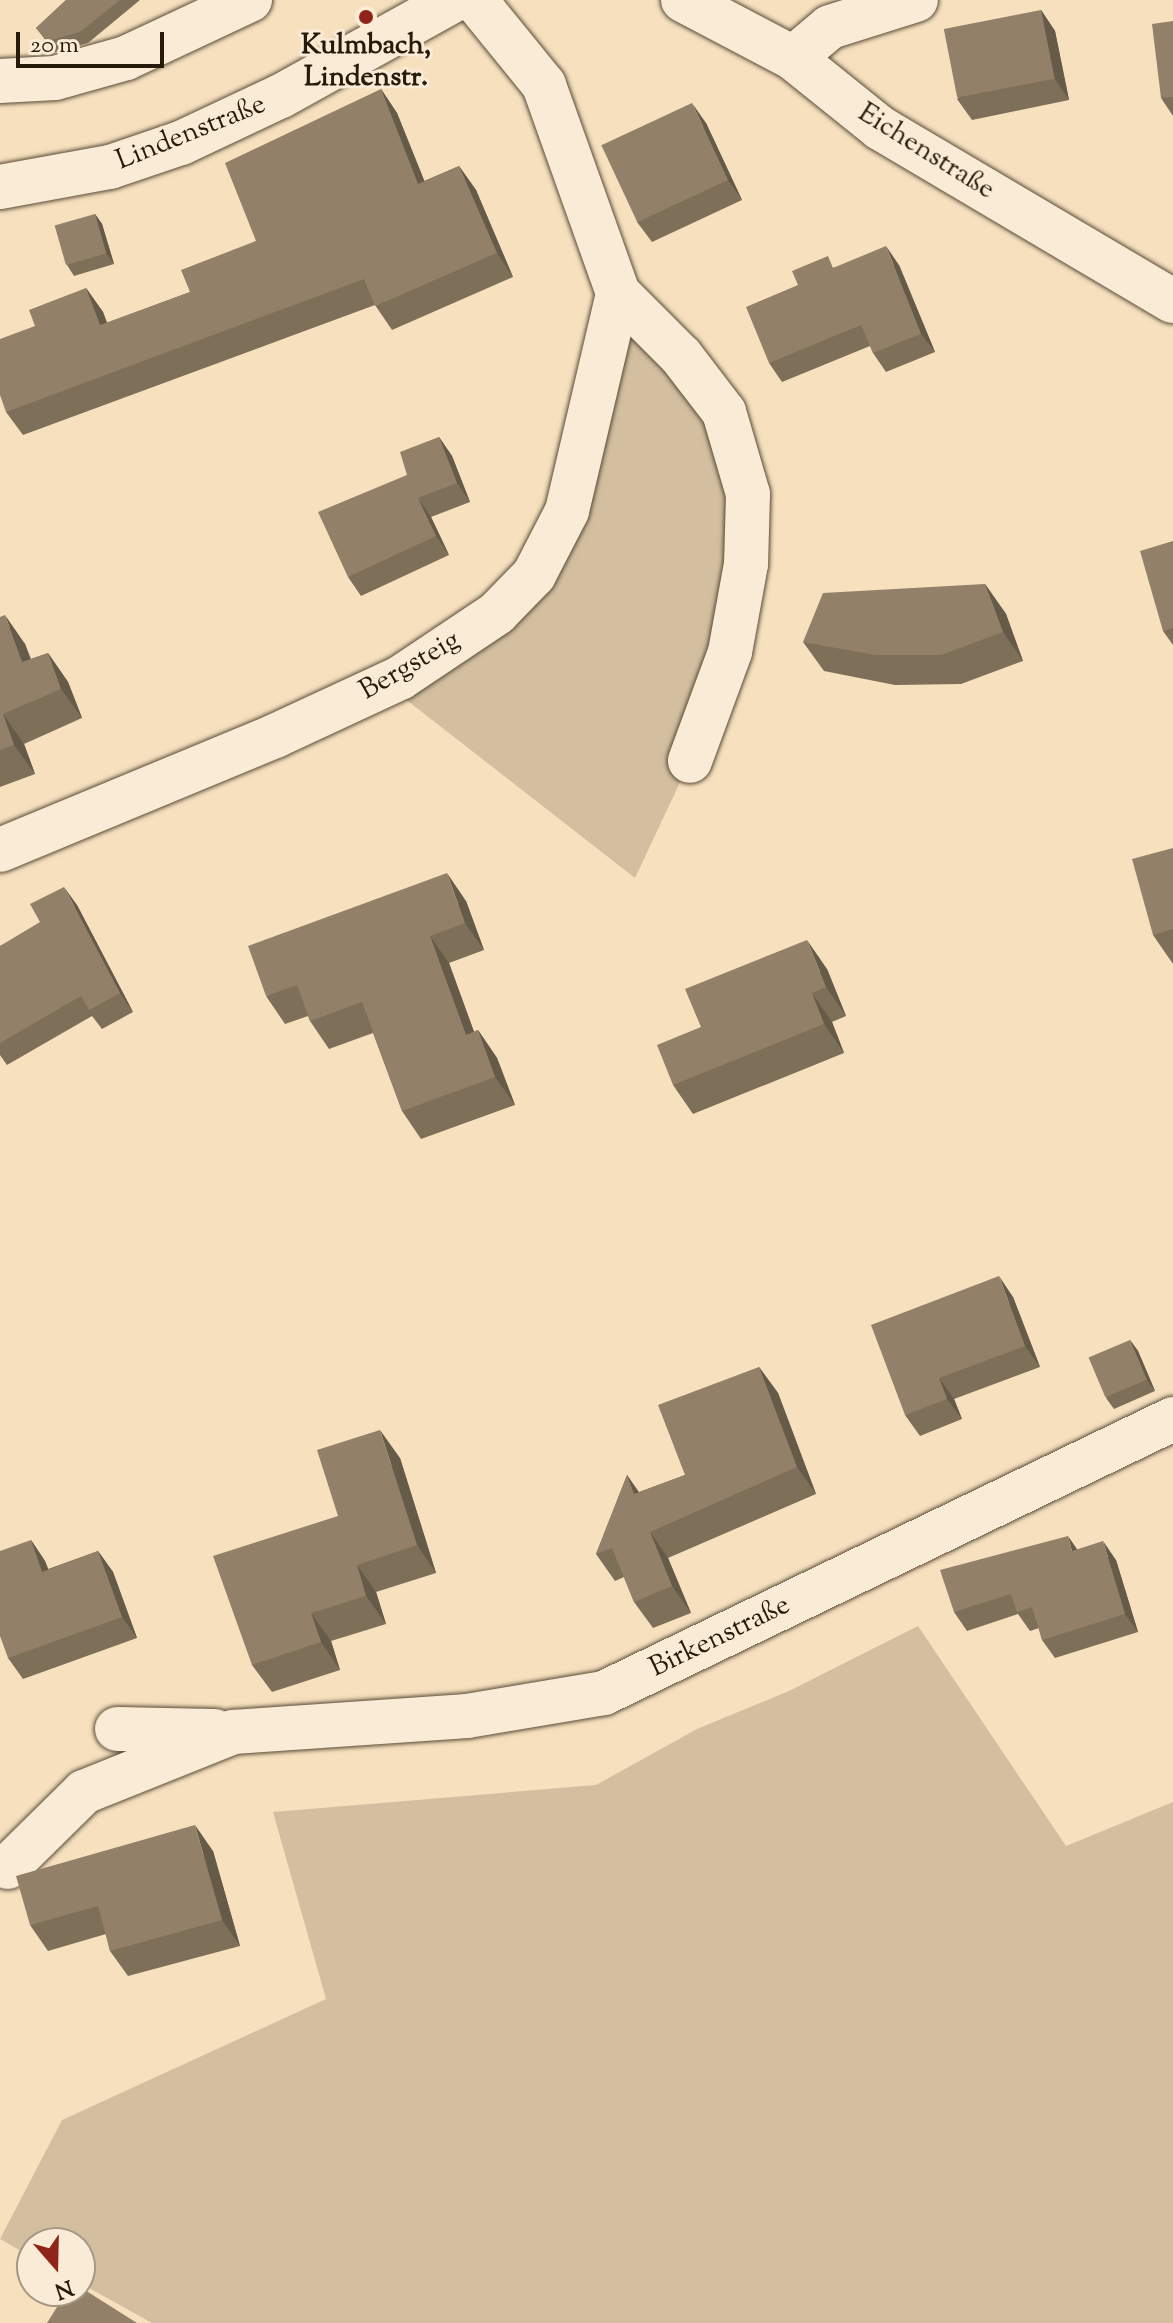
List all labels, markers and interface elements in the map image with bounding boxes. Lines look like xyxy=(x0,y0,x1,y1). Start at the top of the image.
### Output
marker: Kulmbach, Lindenstr. xyxy=(357,8,375,26)
scale bar xyxy=(20,16,168,66)
text: 20 m xyxy=(30,29,79,63)
place label: Kulmbach, Lindenstr. xyxy=(301,29,431,95)
street label: Lindenstraße xyxy=(111,88,271,178)
street label: Eichenstraße xyxy=(851,97,1001,207)
street label: Bergsteig xyxy=(354,624,466,708)
street label: Birkenstraße xyxy=(644,1589,796,1685)
north arrow xyxy=(16,2227,96,2307)
text: N xyxy=(50,2270,77,2306)

